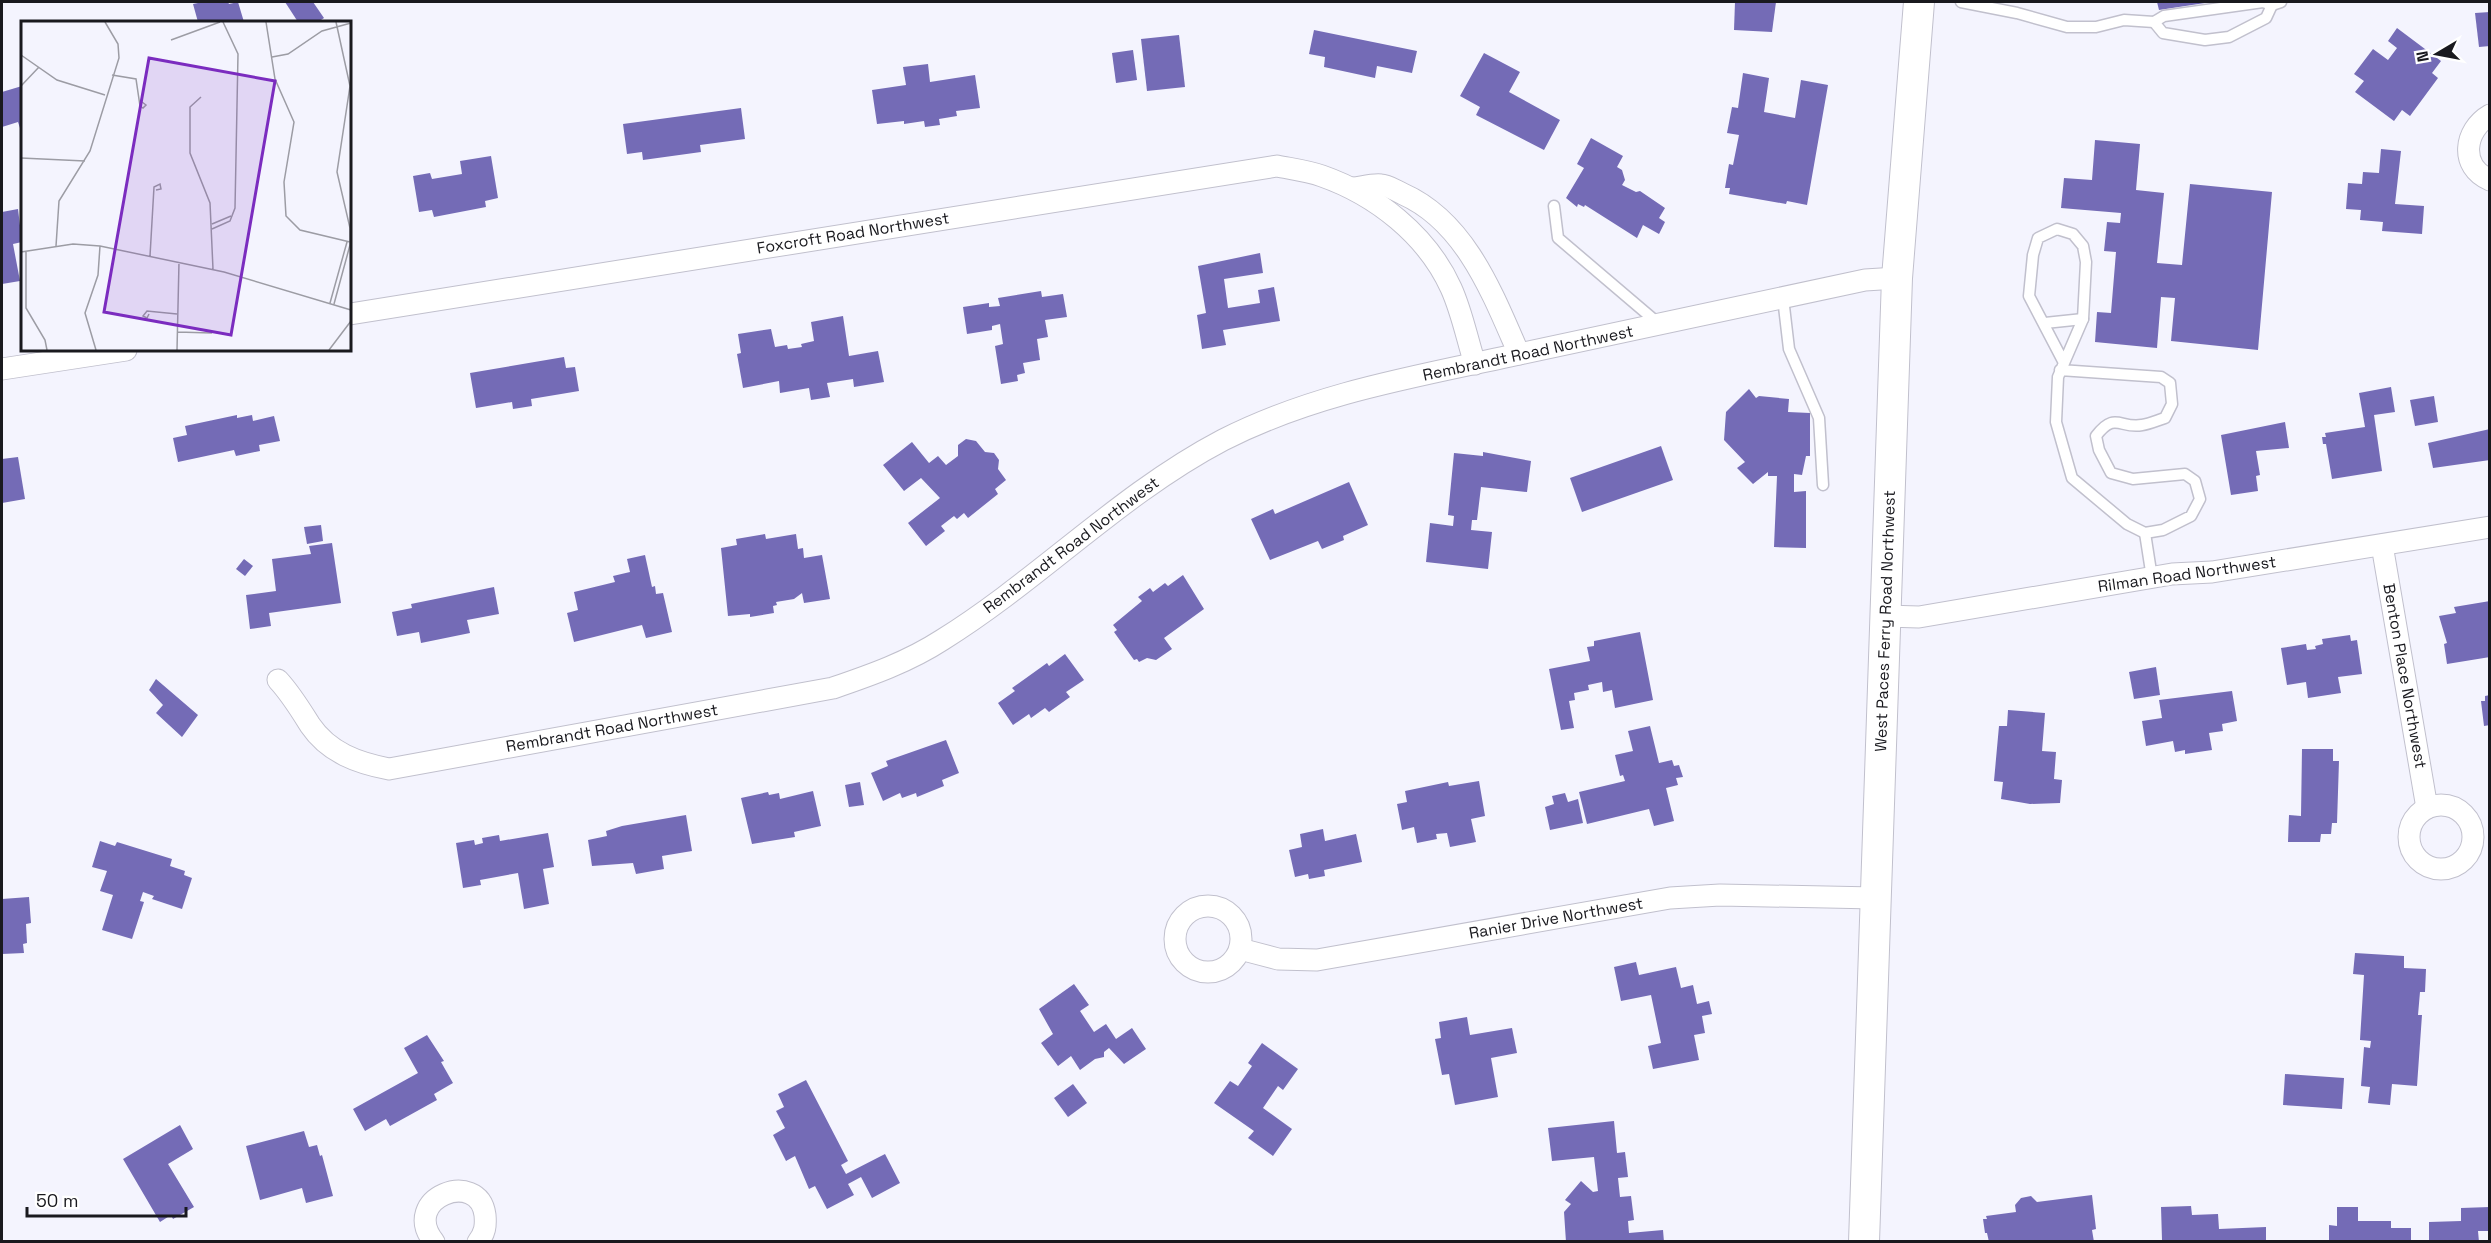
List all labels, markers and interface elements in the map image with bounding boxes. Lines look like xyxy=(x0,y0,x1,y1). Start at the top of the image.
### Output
inset map xyxy=(21,21,351,351)
north arrow xyxy=(2407,24,2467,84)
text: N xyxy=(2411,49,2434,64)
street label: Foxcroft Road Northwest xyxy=(755,207,951,259)
street label: Rembrandt Road Northwest xyxy=(1421,320,1635,386)
street label: Rembrandt Road Northwest xyxy=(979,472,1163,618)
street label: West Paces Ferry Road Northwest xyxy=(1870,490,1900,752)
street label: Rilman Road Northwest xyxy=(2097,551,2277,597)
street label: Benton Place Northwest xyxy=(2378,582,2432,770)
street label: Rembrandt Road Northwest xyxy=(504,699,720,757)
street label: Ranier Drive Northwest xyxy=(1467,892,1645,944)
scale bar xyxy=(27,1180,186,1218)
text: 50 m xyxy=(36,1189,78,1212)

